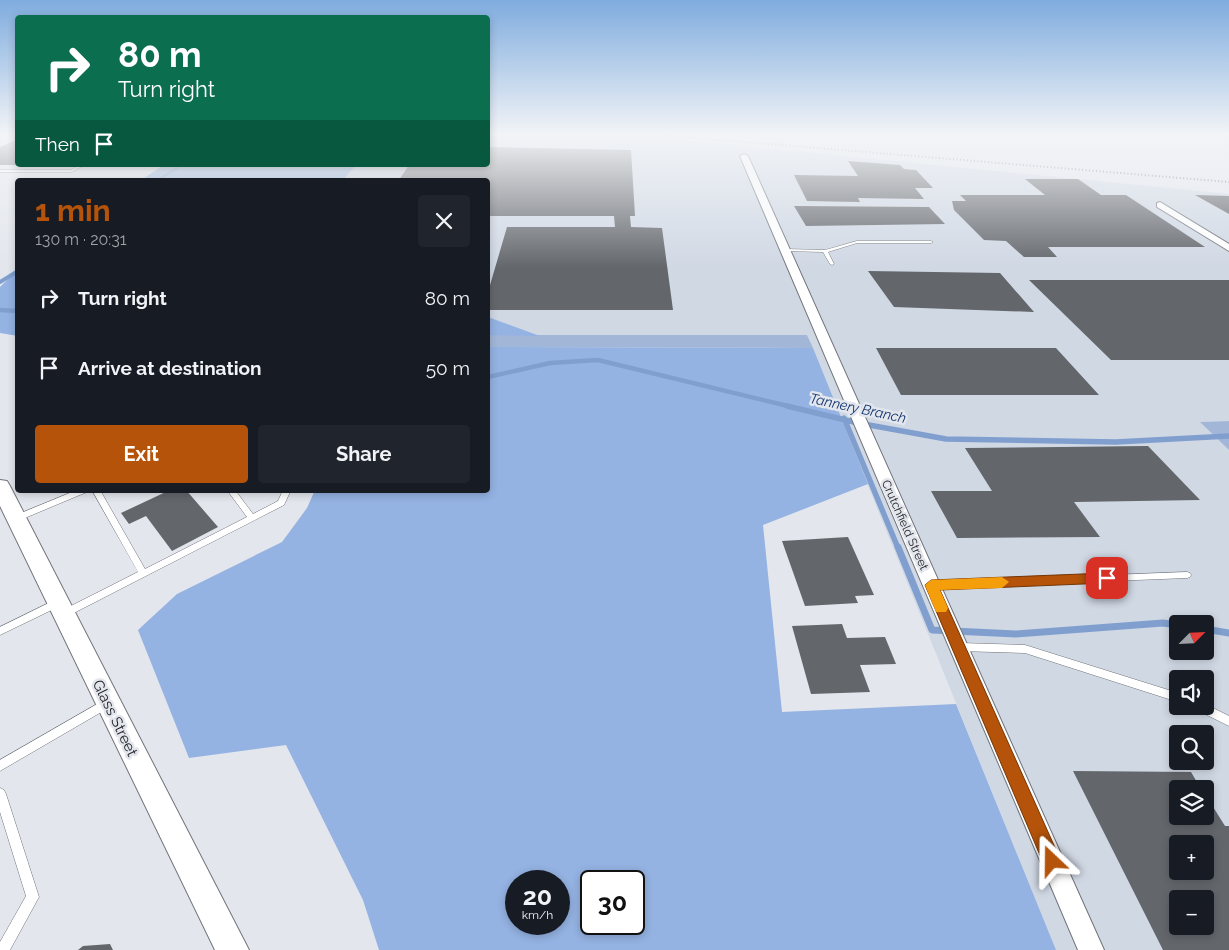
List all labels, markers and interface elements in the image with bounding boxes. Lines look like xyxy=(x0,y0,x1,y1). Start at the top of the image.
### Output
text: 80 m xyxy=(118,34,202,75)
icon: right xyxy=(35,35,100,100)
text: Turn right xyxy=(118,76,215,102)
icon: arrive xyxy=(90,130,118,158)
text: Then xyxy=(35,133,80,155)
text: 1 min xyxy=(35,193,111,228)
button: close xyxy=(418,195,470,247)
text: 130 m · 20:31 xyxy=(35,230,127,249)
icon: right xyxy=(35,284,63,312)
text: Turn right xyxy=(78,287,167,309)
text: 80 m xyxy=(425,287,470,309)
icon: arrive xyxy=(35,354,63,382)
text: Arrive at destination xyxy=(78,357,262,379)
text: 50 m xyxy=(426,357,470,379)
water label: Tannery Branch xyxy=(808,390,908,426)
button: Exit xyxy=(35,425,248,483)
button: Share xyxy=(258,425,470,483)
street label: Crutchfield Street xyxy=(879,478,931,572)
pin xyxy=(1086,557,1128,599)
icon: arrive xyxy=(1093,564,1121,592)
north arrow xyxy=(1169,615,1214,660)
map controls xyxy=(1169,615,1214,935)
button: sound xyxy=(1169,670,1214,715)
street label: Glass Street xyxy=(89,677,141,759)
button: search xyxy=(1169,725,1214,770)
button: layers xyxy=(1169,780,1214,825)
position arrow xyxy=(1025,834,1077,886)
button: + xyxy=(1169,835,1214,880)
speed limit sign: 30 xyxy=(580,870,645,935)
text: 20 xyxy=(523,881,552,911)
button: − xyxy=(1169,890,1214,935)
text: km/h xyxy=(522,908,553,922)

